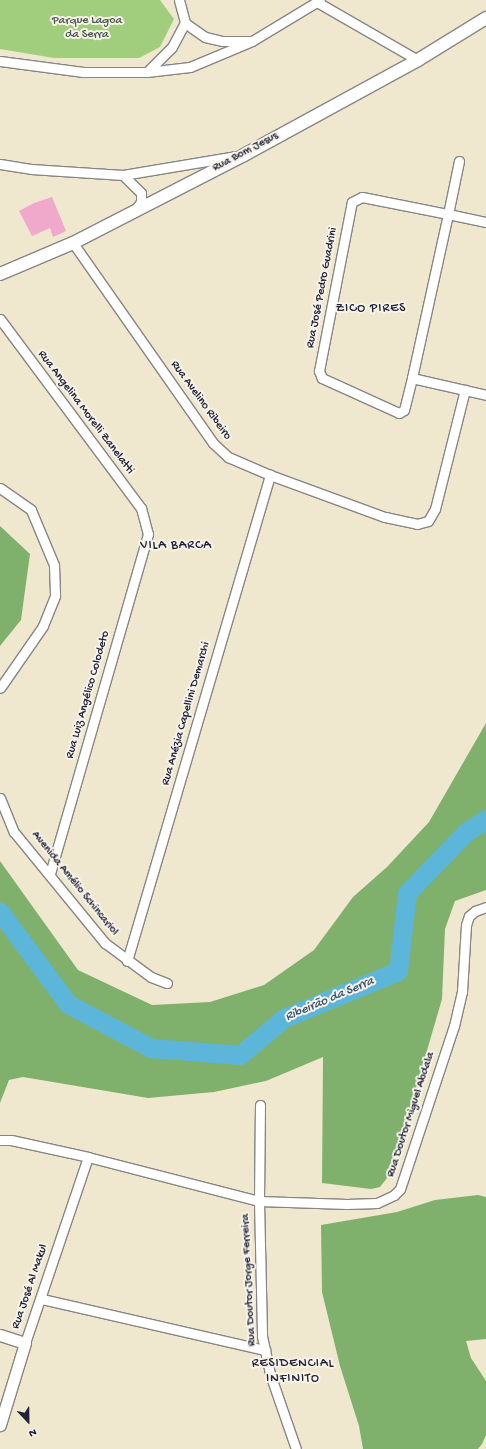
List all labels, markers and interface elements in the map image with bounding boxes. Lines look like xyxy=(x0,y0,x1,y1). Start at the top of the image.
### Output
park label: Parque Lagoa da Serra xyxy=(52,15,122,43)
street label: Rua Bom Jesus xyxy=(211,130,281,176)
street label: Rua José Pedro Guadrini xyxy=(304,226,342,350)
district label: ZICO PIRES xyxy=(336,301,406,317)
street label: Rua Angelina Morelli Zanelatti xyxy=(34,348,136,478)
street label: Rua Avelino Ribeiro xyxy=(166,359,234,443)
district label: VILA BARCA xyxy=(140,538,212,554)
street label: Rua Luiz Angélico Colodeto xyxy=(64,629,114,761)
street label: Rua Anézia Capellini Demarchi xyxy=(160,641,214,787)
street label: Avenida Amélio Schincariol xyxy=(27,829,121,939)
water label: Ribeirão da Serra xyxy=(283,974,377,1026)
street label: Rua Doutor Miguel Abdala xyxy=(385,1051,439,1179)
street label: Rua Doutor Jorge Ferreira xyxy=(239,1213,261,1347)
street label: Rua José Al Makul xyxy=(10,1243,52,1331)
district label: RESIDENCIAL INFINITO xyxy=(252,1357,334,1388)
north arrow xyxy=(8,1401,48,1441)
text: N xyxy=(27,1425,38,1439)

